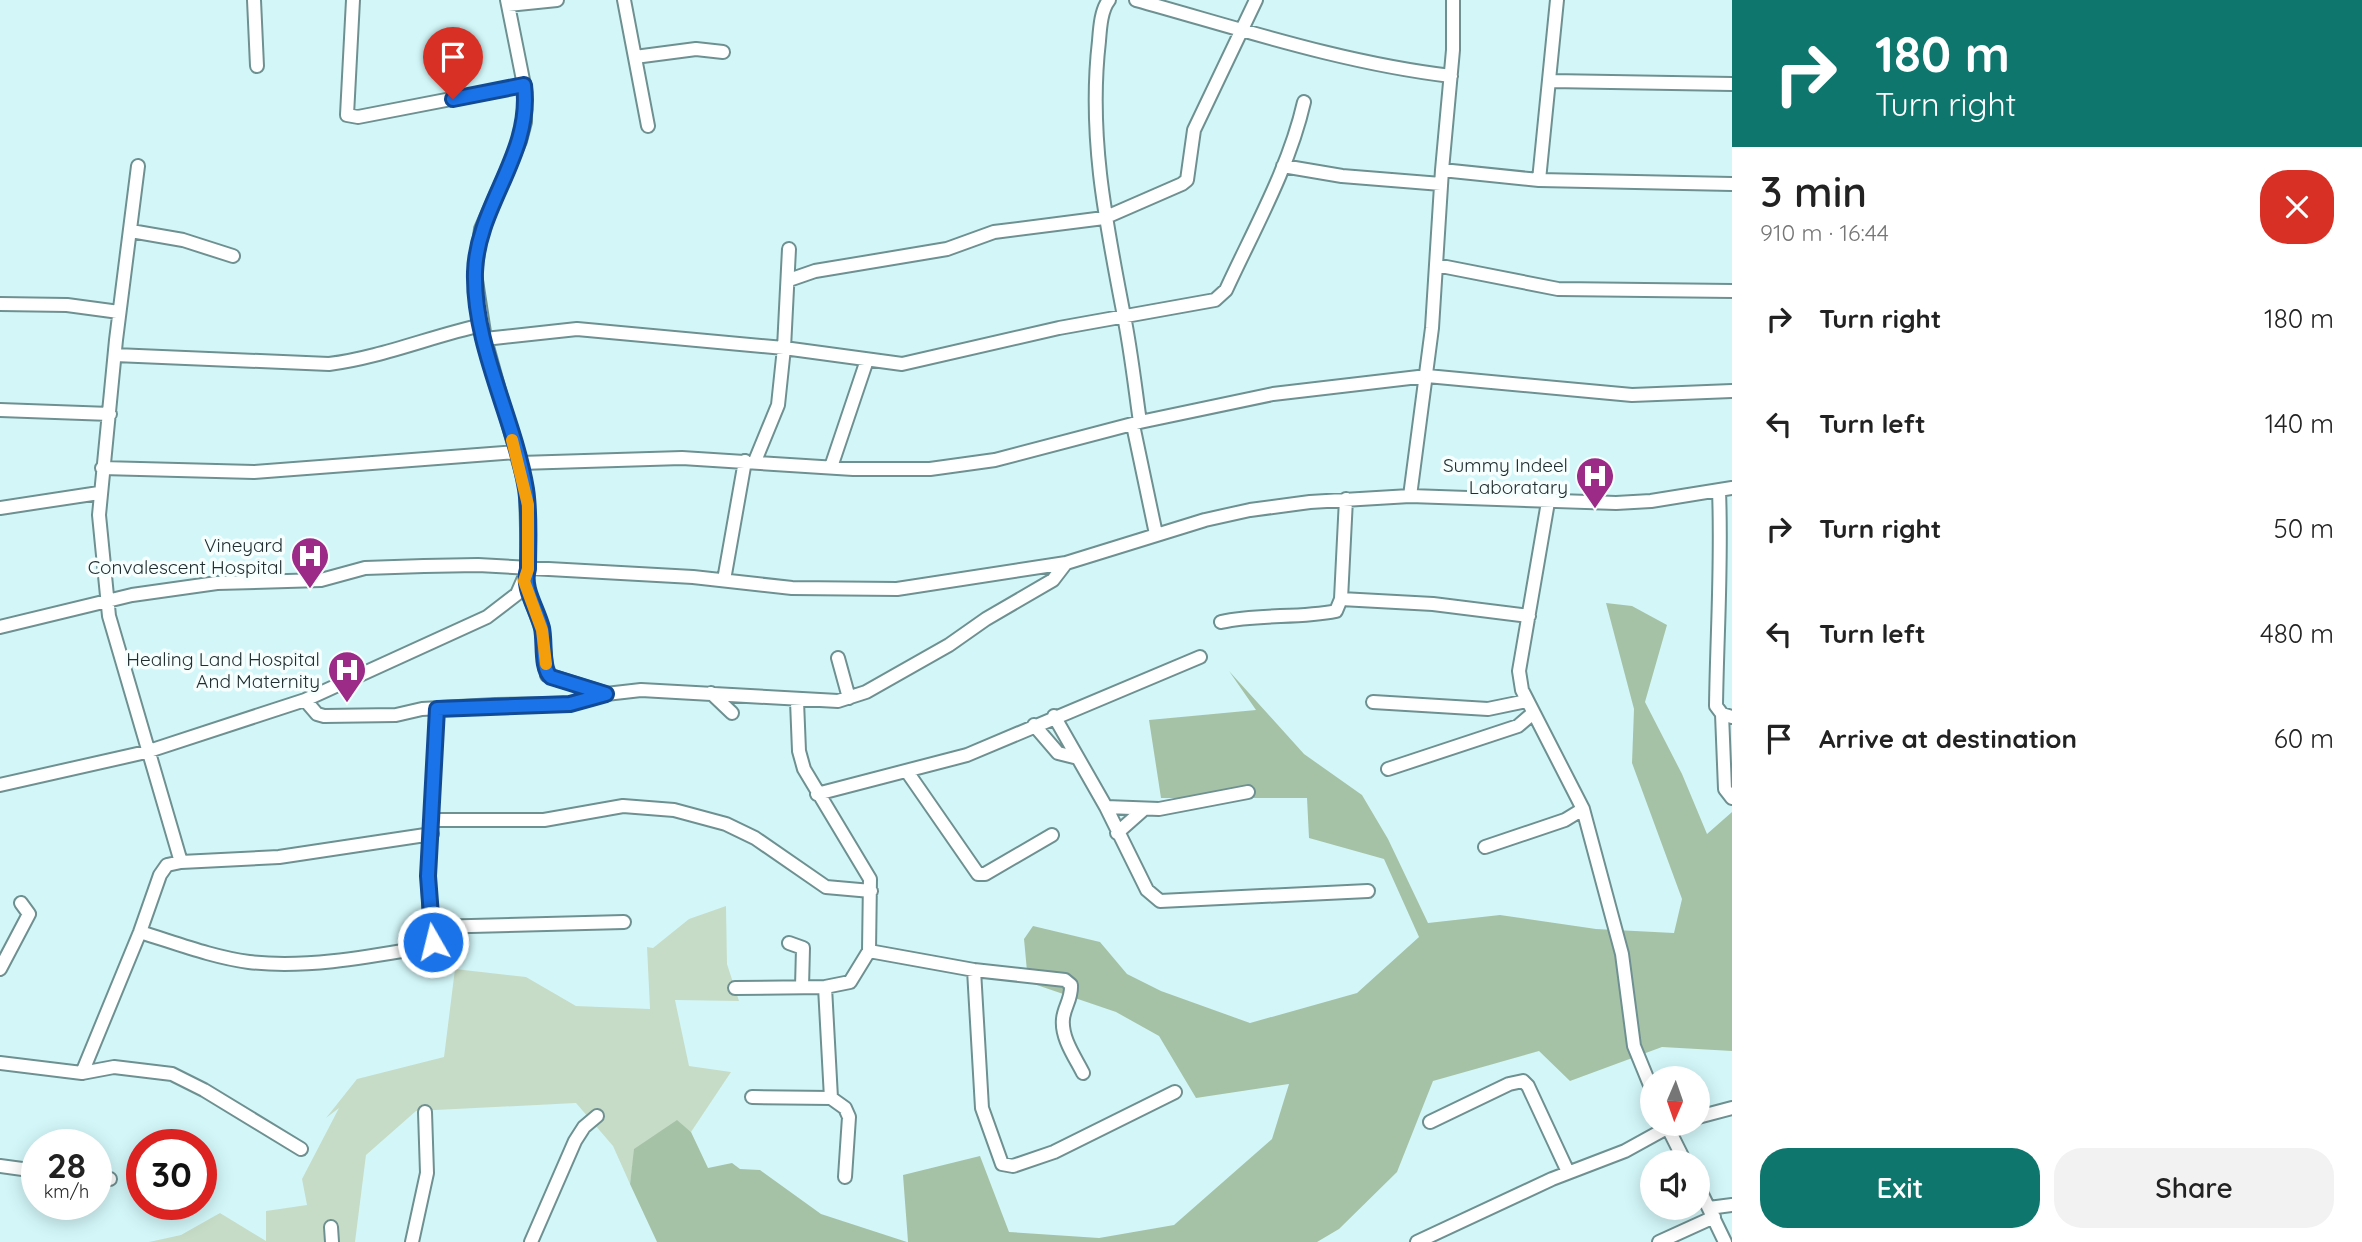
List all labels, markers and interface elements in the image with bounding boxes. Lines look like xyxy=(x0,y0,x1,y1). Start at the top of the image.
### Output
text: 180 m xyxy=(1875,23,2010,84)
pin xyxy=(423,27,483,99)
icon: right xyxy=(1760,28,1851,119)
icon: arrive xyxy=(434,38,472,76)
text: Turn right xyxy=(1875,84,2016,124)
text: 3 min xyxy=(1760,165,1867,218)
button: close xyxy=(2260,170,2334,244)
text: 910 m · 16:44 xyxy=(1760,218,1889,247)
icon: right xyxy=(1760,300,1798,338)
text: Turn right xyxy=(1819,302,1941,335)
text: 180 m xyxy=(2264,302,2334,335)
icon: left xyxy=(1760,405,1798,443)
text: Turn left xyxy=(1819,407,1926,440)
text: 140 m xyxy=(2265,407,2334,440)
place label: Summy Indeel Laboratary xyxy=(1443,453,1568,499)
hospital icon: Summy Indeel Laboratary xyxy=(1574,455,1616,510)
icon: right xyxy=(1760,510,1798,548)
text: Turn right xyxy=(1819,512,1941,545)
text: 50 m xyxy=(2274,512,2334,545)
place label: Vineyard Convalescent Hospital xyxy=(88,533,283,579)
hospital icon: Vineyard Convalescent Hospital xyxy=(289,535,331,590)
icon: left xyxy=(1760,615,1798,653)
text: Turn left xyxy=(1819,617,1926,650)
text: 480 m xyxy=(2260,617,2334,650)
place label: Healing Land Hospital And Maternity xyxy=(126,647,320,693)
hospital icon: Healing Land Hospital And Maternity xyxy=(326,649,368,704)
icon: arrive xyxy=(1760,720,1798,758)
text: Arrive at destination xyxy=(1819,722,2077,755)
text: 60 m xyxy=(2274,722,2334,755)
position arrow xyxy=(396,905,470,979)
north arrow xyxy=(1640,1066,1710,1136)
map controls xyxy=(1640,1066,1710,1220)
speed limit sign: 30 xyxy=(126,1129,217,1220)
text: 28 xyxy=(47,1143,86,1187)
button: Exit xyxy=(1760,1148,2040,1228)
button: Share xyxy=(2054,1148,2334,1228)
button: sound xyxy=(1640,1150,1710,1220)
text: km/h xyxy=(44,1180,89,1203)

